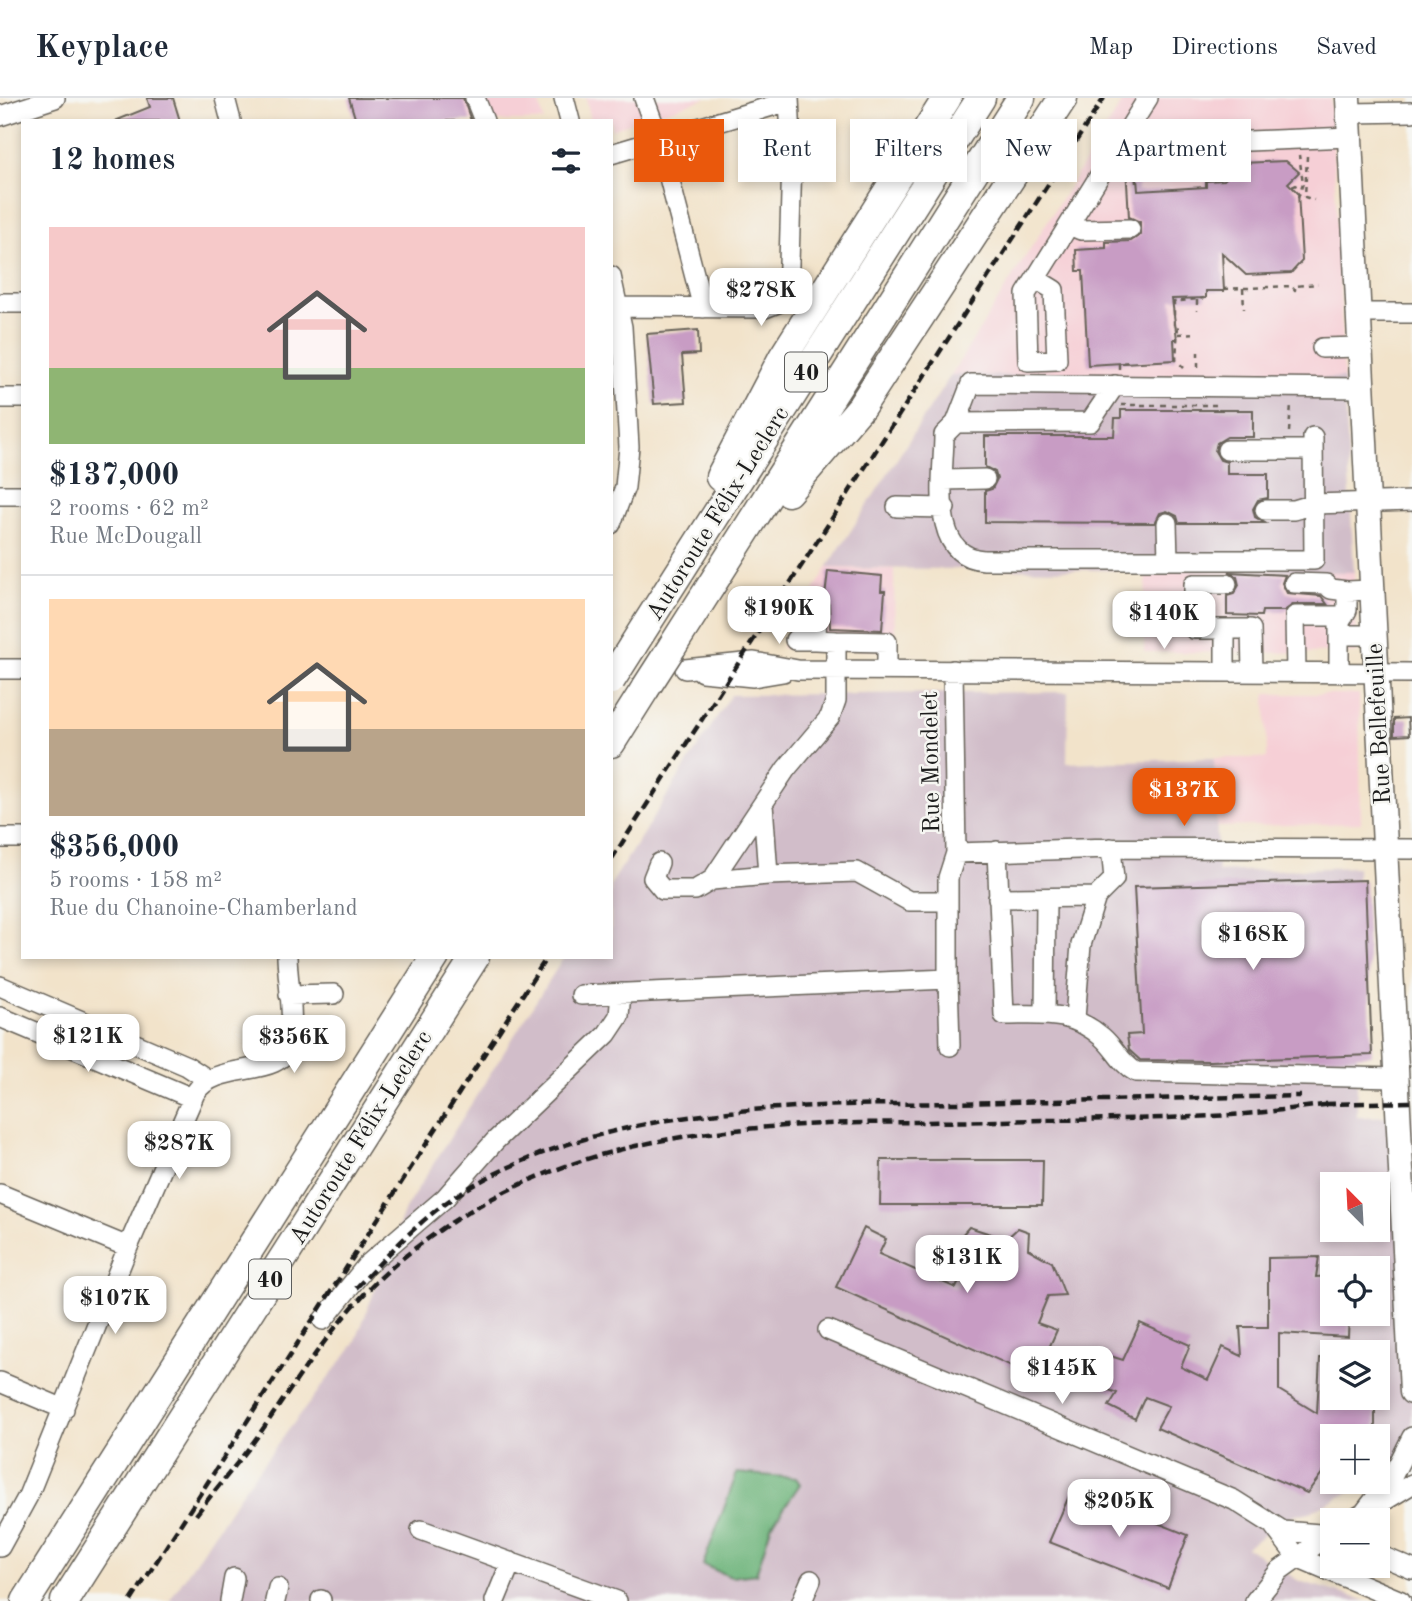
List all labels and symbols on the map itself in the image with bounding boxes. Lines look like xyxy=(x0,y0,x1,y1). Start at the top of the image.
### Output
pin: $278K xyxy=(712,268,810,328)
road number: 40 xyxy=(785,353,827,392)
street label: Autoroute Félix-Leclerc xyxy=(643,403,794,625)
pin: $190K xyxy=(730,587,828,646)
pin: $140K xyxy=(1115,592,1213,651)
street label: Rue Bellefeuille xyxy=(1364,643,1396,805)
street label: Rue Mondelet xyxy=(919,691,945,833)
pin: $137K xyxy=(1135,768,1233,828)
pin: $168K xyxy=(1204,912,1302,972)
pin: $121K xyxy=(39,1014,137,1074)
pin: $356K xyxy=(245,1016,343,1075)
street label: Autoroute Félix-Leclerc xyxy=(286,1027,437,1249)
pin: $287K xyxy=(130,1122,228,1181)
north arrow xyxy=(1320,1172,1390,1242)
pin: $131K xyxy=(918,1236,1016,1295)
road number: 40 xyxy=(249,1260,291,1298)
pin: $107K xyxy=(66,1276,164,1336)
pin: $145K xyxy=(1013,1346,1111,1406)
pin: $205K xyxy=(1070,1480,1168,1539)

